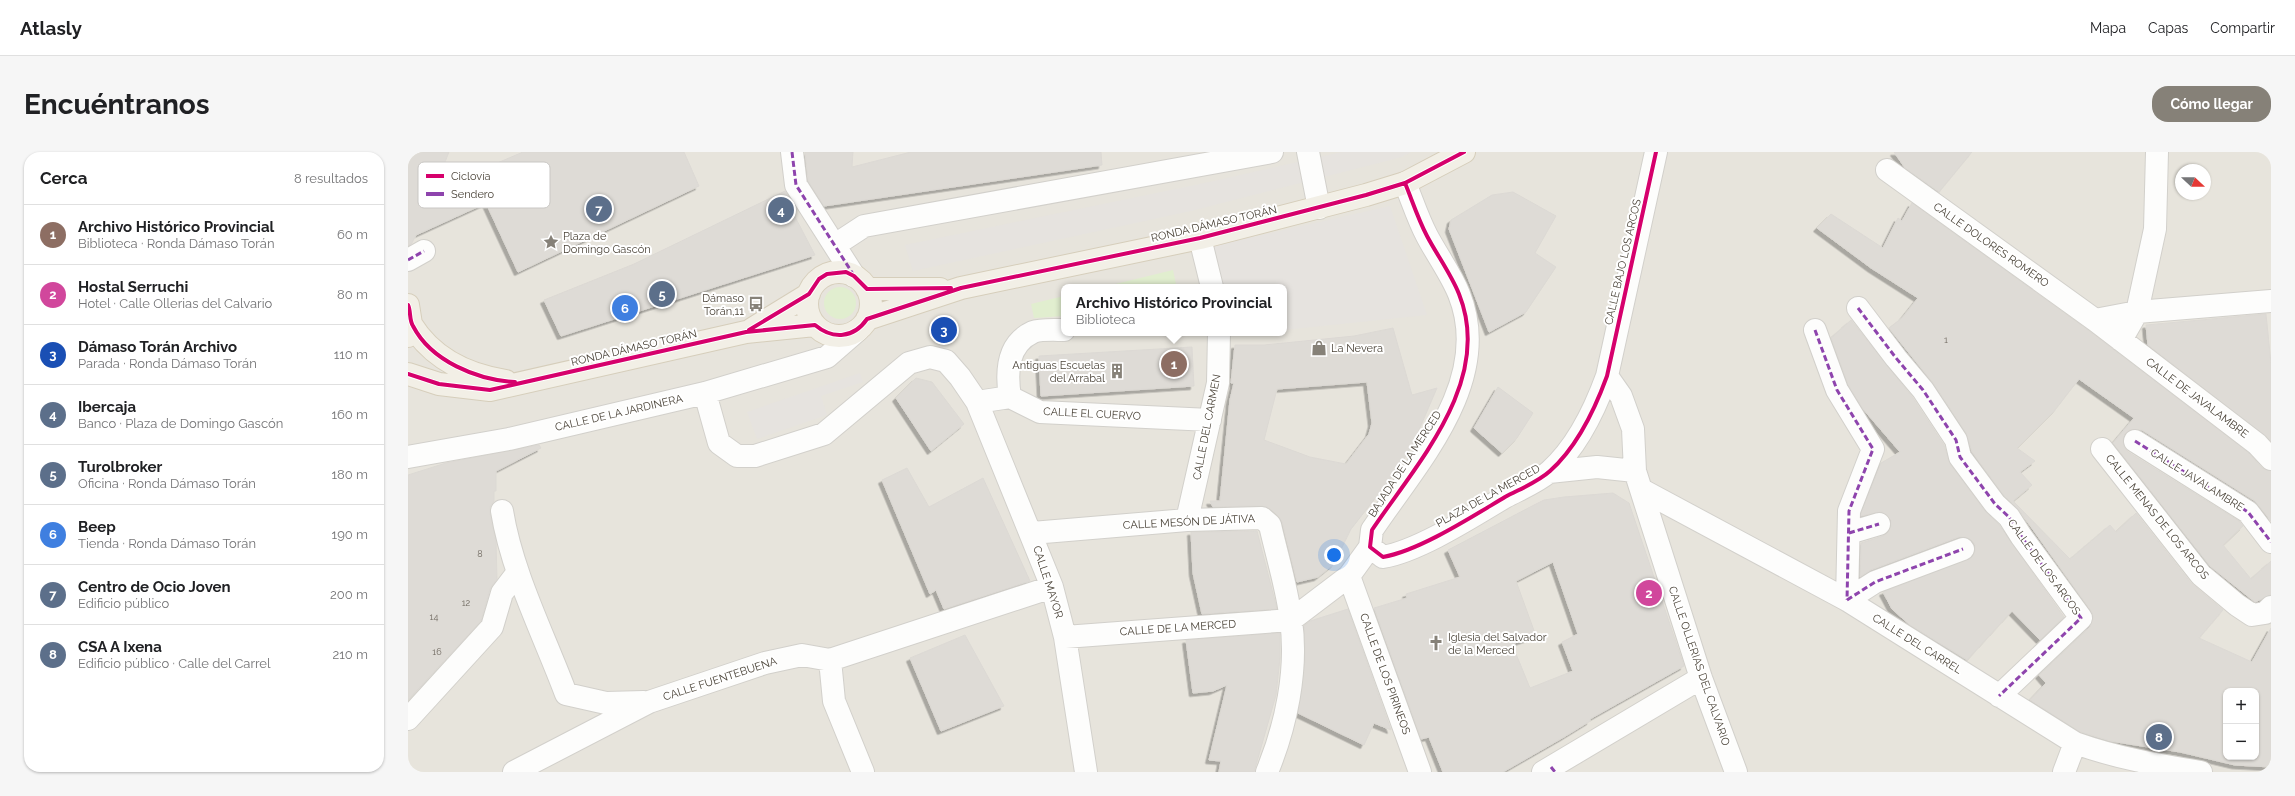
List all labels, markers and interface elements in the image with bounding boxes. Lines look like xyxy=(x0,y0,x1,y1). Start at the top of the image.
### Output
text: Atlasly xyxy=(20,17,82,39)
text: Mapa xyxy=(2090,20,2126,36)
text: Capas xyxy=(2148,20,2188,36)
text: Compartir xyxy=(2210,20,2275,36)
button: Cómo llegar xyxy=(2152,86,2271,122)
text: Encuéntranos xyxy=(24,88,210,121)
legend xyxy=(418,162,550,208)
north arrow xyxy=(2175,164,2211,200)
text: Cerca xyxy=(40,168,88,188)
text: Ciclovía xyxy=(451,170,491,183)
text: 8 resultados xyxy=(294,171,368,186)
text: Sendero xyxy=(451,188,495,201)
pin: 7 xyxy=(586,194,612,224)
pin: 4 xyxy=(768,195,794,225)
street label: CALLE BAJO LOS ARCOS xyxy=(1602,198,1644,326)
street label: CALLE DOLORES ROMERO xyxy=(1931,200,2051,290)
street label: RONDA DÁMASO TORÁN xyxy=(1150,202,1278,245)
text: Archivo Histórico Provincial xyxy=(78,218,274,236)
text: 1 xyxy=(50,227,56,242)
text: 60 m xyxy=(337,227,368,242)
place label: Plaza de Domingo Gascón xyxy=(563,230,651,256)
place icon: Plaza de Domingo Gascón xyxy=(542,233,560,251)
text: Biblioteca · Ronda Dámaso Torán xyxy=(78,236,275,251)
text: Hostal Serruchi xyxy=(78,278,188,296)
pin: 5 xyxy=(649,279,675,309)
popup xyxy=(1061,284,1287,336)
text: 2 xyxy=(49,287,57,302)
text: 80 m xyxy=(337,287,368,302)
place label: Dámaso Torán,11 xyxy=(702,292,744,318)
pin: 6 xyxy=(612,293,638,323)
text: Archivo Histórico Provincial xyxy=(1076,294,1272,312)
bus stop icon: Dámaso Torán,11 xyxy=(747,295,765,313)
text: Hotel · Calle Ollerias del Calvario xyxy=(78,296,272,311)
text: Biblioteca xyxy=(1076,312,1135,327)
pin: 3 xyxy=(931,315,957,345)
street label: RONDA DÁMASO TORÁN xyxy=(570,326,698,369)
house number: 1 xyxy=(1944,335,1948,345)
text: Dámaso Torán Archivo xyxy=(78,338,237,356)
shop icon: La Nevera xyxy=(1310,339,1328,357)
place label: La Nevera xyxy=(1331,342,1383,355)
text: 3 xyxy=(49,347,57,362)
text: 110 m xyxy=(334,347,368,362)
pin: 1 xyxy=(1161,349,1187,379)
street label: CALLE DE JAVALAMBRE xyxy=(2143,355,2251,441)
text: Parada · Ronda Dámaso Torán xyxy=(78,356,257,371)
place label: Antiguas Escuelas del Arrabal xyxy=(1012,359,1105,385)
building icon: Antiguas Escuelas del Arrabal xyxy=(1108,362,1126,380)
street label: CALLE DEL CARMEN xyxy=(1190,373,1224,481)
street label: CALLE DE LA JARDINERA xyxy=(554,392,685,434)
text: Ibercaja xyxy=(78,398,136,416)
street label: CALLE EL CUERVO xyxy=(1043,405,1141,423)
text: 4 xyxy=(49,407,57,422)
text: 160 m xyxy=(331,407,368,422)
street label: BAJADA DE LA MERCED xyxy=(1366,408,1444,520)
text: Banco · Plaza de Domingo Gascón xyxy=(78,416,283,431)
street label: CALLE JAVALAMBRE xyxy=(2148,446,2246,514)
street label: CALLE MENAS DE LOS ARCOS xyxy=(2103,452,2212,582)
text: Turolbroker xyxy=(78,458,162,476)
street label: PLAZA DE LA MERCED xyxy=(1434,462,1542,530)
text: 5 xyxy=(49,467,57,482)
text: 180 m xyxy=(332,467,368,482)
text: Oficina · Ronda Dámaso Torán xyxy=(78,476,256,491)
street label: CALLE MESÓN DE JÁTIVA xyxy=(1123,511,1256,532)
street label: CALLE DE LOS ARCOS xyxy=(2005,517,2083,618)
text: Beep xyxy=(78,518,116,536)
text: 6 xyxy=(49,527,57,542)
text: 190 m xyxy=(332,527,368,542)
text: Tienda · Ronda Dámaso Torán xyxy=(78,536,256,551)
street label: CALLE MAYOR xyxy=(1030,544,1066,620)
your location xyxy=(1324,545,1344,565)
house number: 8 xyxy=(477,549,483,559)
text: Centro de Ocio Joven xyxy=(78,578,231,596)
pin: 2 xyxy=(1636,578,1662,608)
street label: CALLE OLLERIAS DEL CALVARIO xyxy=(1666,585,1732,747)
text: 7 xyxy=(49,587,57,602)
text: 200 m xyxy=(330,587,368,602)
text: Edificio público xyxy=(78,596,169,611)
house number: 12 xyxy=(462,598,471,608)
street label: CALLE DEL CARREL xyxy=(1870,611,1965,677)
house number: 14 xyxy=(430,612,438,622)
street label: CALLE DE LOS PIRINEOS xyxy=(1357,612,1413,737)
street label: CALLE DE LA MERCED xyxy=(1119,617,1237,639)
place label: Iglesia del Salvador de la Merced xyxy=(1448,631,1547,657)
church icon: Iglesia del Salvador de la Merced xyxy=(1427,634,1445,652)
text: CSA A Ixena xyxy=(78,638,162,656)
text: 8 xyxy=(49,647,57,662)
text: 210 m xyxy=(332,647,368,662)
house number: 16 xyxy=(432,647,442,657)
street label: CALLE FUENTEBUENA xyxy=(661,654,779,704)
text: Edificio público · Calle del Carrel xyxy=(78,656,271,671)
map controls xyxy=(2223,688,2259,760)
button: + xyxy=(2223,688,2259,724)
pin: 8 xyxy=(2146,722,2172,752)
button: − xyxy=(2223,724,2259,760)

